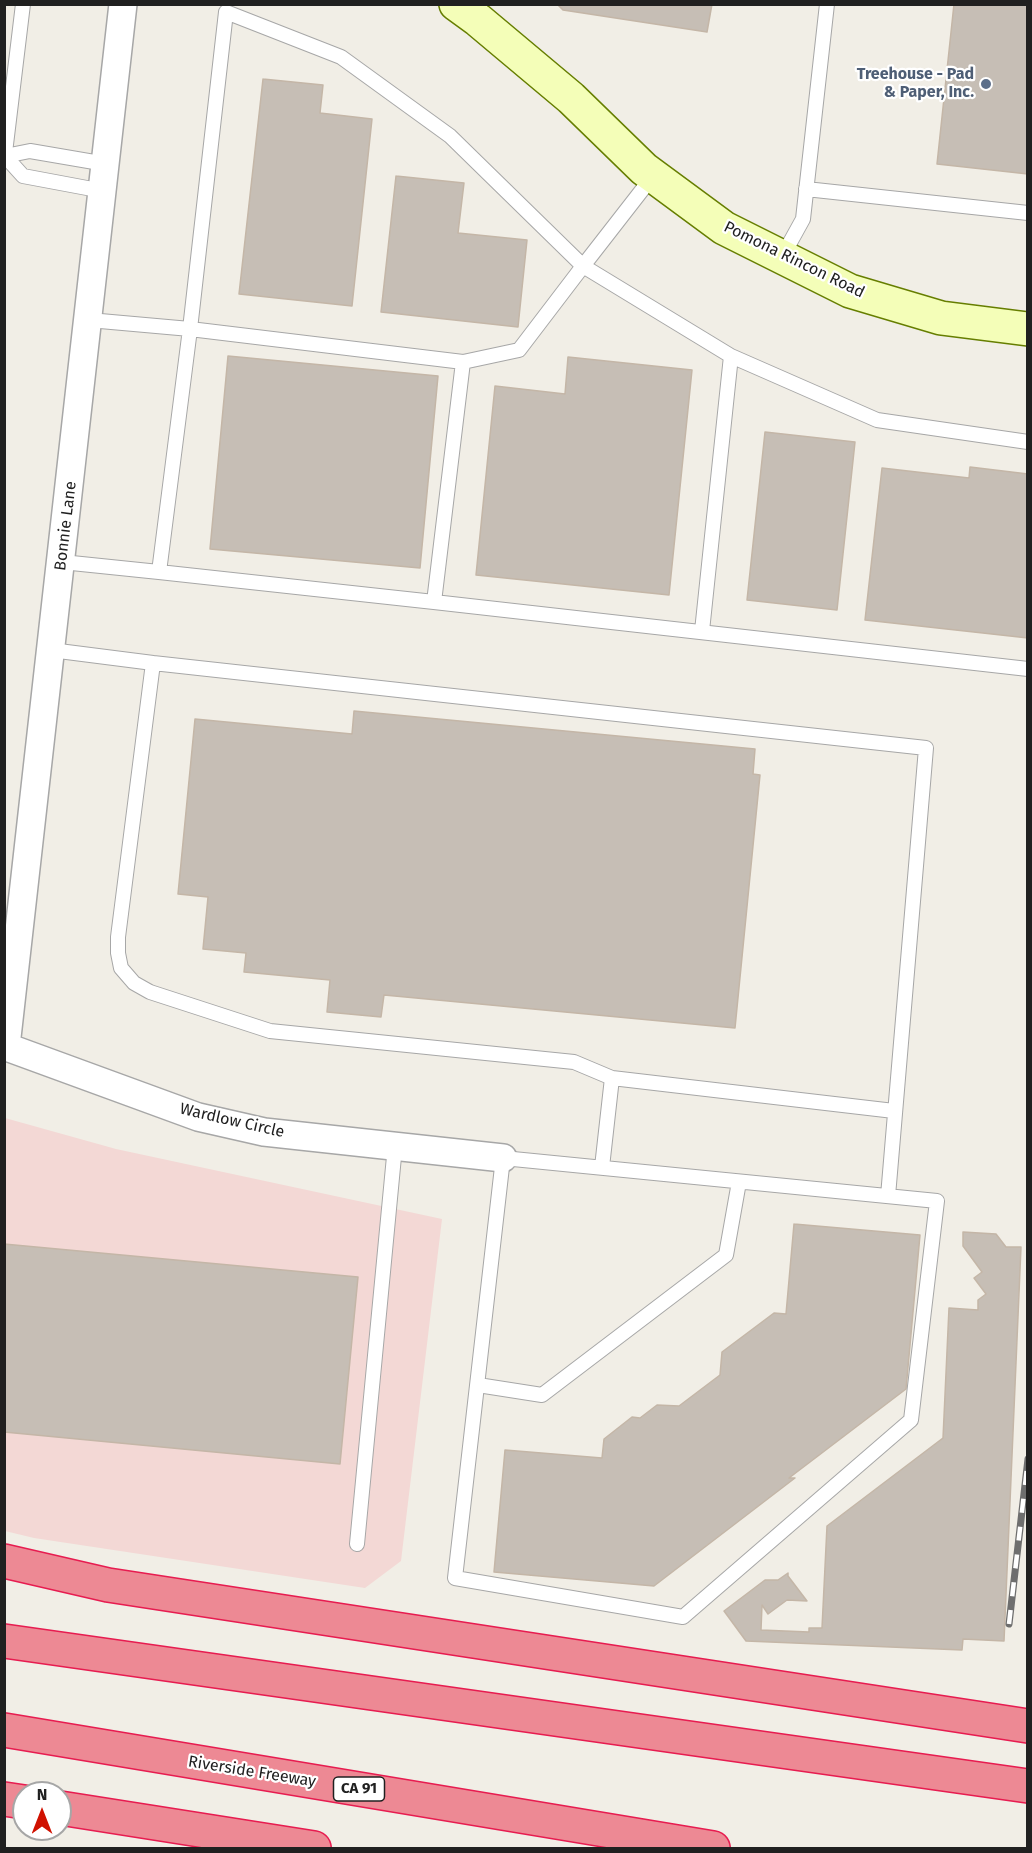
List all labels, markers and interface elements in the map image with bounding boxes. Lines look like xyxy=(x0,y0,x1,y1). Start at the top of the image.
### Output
place label: Treehouse - Pad & Paper, Inc. xyxy=(857,65,974,103)
marker: Treehouse - Pad & Paper, Inc. xyxy=(979,77,993,91)
street label: Pomona Rincon Road xyxy=(720,218,868,302)
street label: Bonnie Lane xyxy=(51,480,81,572)
street label: Wardlow Circle xyxy=(178,1100,286,1142)
street label: Riverside Freeway xyxy=(187,1752,317,1792)
road number: CA 91 xyxy=(334,1777,385,1801)
north arrow xyxy=(12,1781,72,1841)
text: N xyxy=(37,1785,47,1804)

